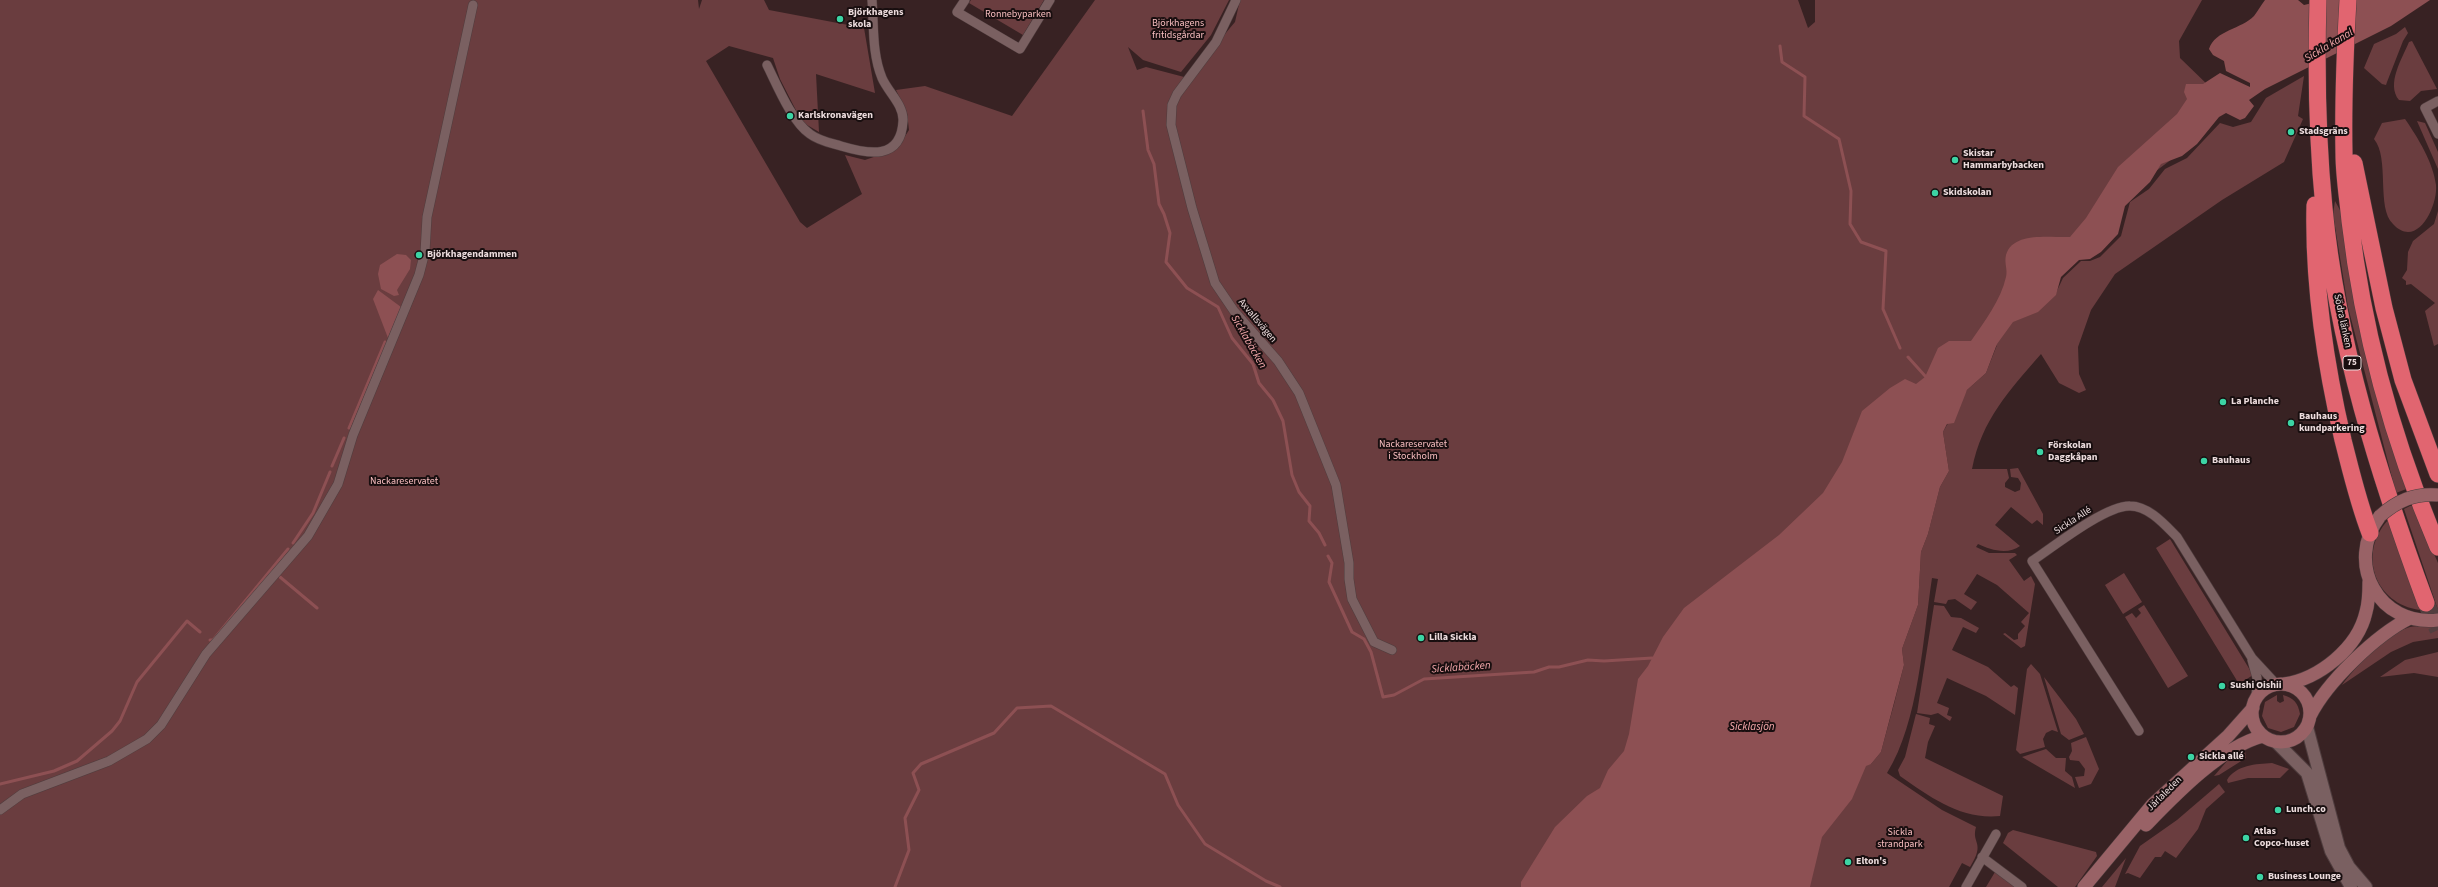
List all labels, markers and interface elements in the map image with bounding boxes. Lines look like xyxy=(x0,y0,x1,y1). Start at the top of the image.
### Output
place label: Björkhagens skola xyxy=(848,7,903,30)
park label: Ronnebyparken xyxy=(985,9,1051,21)
marker: Björkhagens skola xyxy=(835,14,845,24)
park label: Björkhagens fritidsgårdar xyxy=(1152,18,1204,42)
water label: Sickla kanal xyxy=(2302,26,2356,66)
place label: Karlskronavägen xyxy=(798,110,873,122)
marker: Karlskronavägen xyxy=(785,111,795,121)
place label: Stadsgräns xyxy=(2299,126,2348,138)
marker: Stadsgräns xyxy=(2286,127,2296,137)
place label: Skistar Hammarbybacken xyxy=(1963,148,2044,172)
marker: Skistar Hammarbybacken xyxy=(1950,155,1960,165)
place label: Skidskolan xyxy=(1943,187,1992,199)
marker: Skidskolan xyxy=(1930,188,1940,198)
place label: Björkhagendammen xyxy=(427,249,517,261)
marker: Björkhagendammen xyxy=(414,250,424,260)
street label: Södra länken xyxy=(2330,293,2354,349)
street label: Axvallsvägen xyxy=(1235,297,1279,345)
water label: Sicklabäcken xyxy=(1227,313,1269,371)
road number: 75 xyxy=(2343,356,2361,370)
place label: La Planche xyxy=(2231,396,2279,408)
marker: La Planche xyxy=(2218,397,2228,407)
place label: Bauhaus kundparkering xyxy=(2299,411,2364,434)
marker: Bauhaus kundparkering xyxy=(2286,418,2296,428)
park label: Nackareservatet i Stockholm xyxy=(1379,439,1447,462)
place label: Förskolan Daggkåpan xyxy=(2048,440,2098,464)
marker: Förskolan Daggkåpan xyxy=(2035,447,2045,457)
place label: Bauhaus xyxy=(2212,455,2250,467)
marker: Bauhaus xyxy=(2199,456,2209,466)
park label: Nackareservatet xyxy=(370,476,438,488)
street label: Sickla Allé xyxy=(2052,504,2094,538)
place label: Lilla Sickla xyxy=(1429,632,1477,644)
marker: Lilla Sickla xyxy=(1416,633,1426,643)
water label: Sicklabäcken xyxy=(1431,659,1491,677)
place label: Sushi Oishii xyxy=(2230,680,2281,692)
marker: Sushi Oishii xyxy=(2217,681,2227,691)
water label: Sicklasjön xyxy=(1729,721,1775,735)
place label: Sickla allé xyxy=(2199,751,2244,763)
marker: Sickla allé xyxy=(2186,752,2196,762)
street label: Järlaleden xyxy=(2145,774,2185,814)
place label: Lunch.co xyxy=(2286,804,2326,816)
marker: Lunch.co xyxy=(2273,805,2283,815)
place label: Atlas Copco-huset xyxy=(2254,826,2309,850)
park label: Sickla strandpark xyxy=(1877,827,1923,850)
marker: Atlas Copco-huset xyxy=(2241,833,2251,843)
place label: Elton's xyxy=(1856,856,1886,868)
marker: Elton's xyxy=(1843,857,1853,867)
place label: Business Lounge xyxy=(2268,871,2341,883)
marker: Business Lounge xyxy=(2255,872,2265,882)

